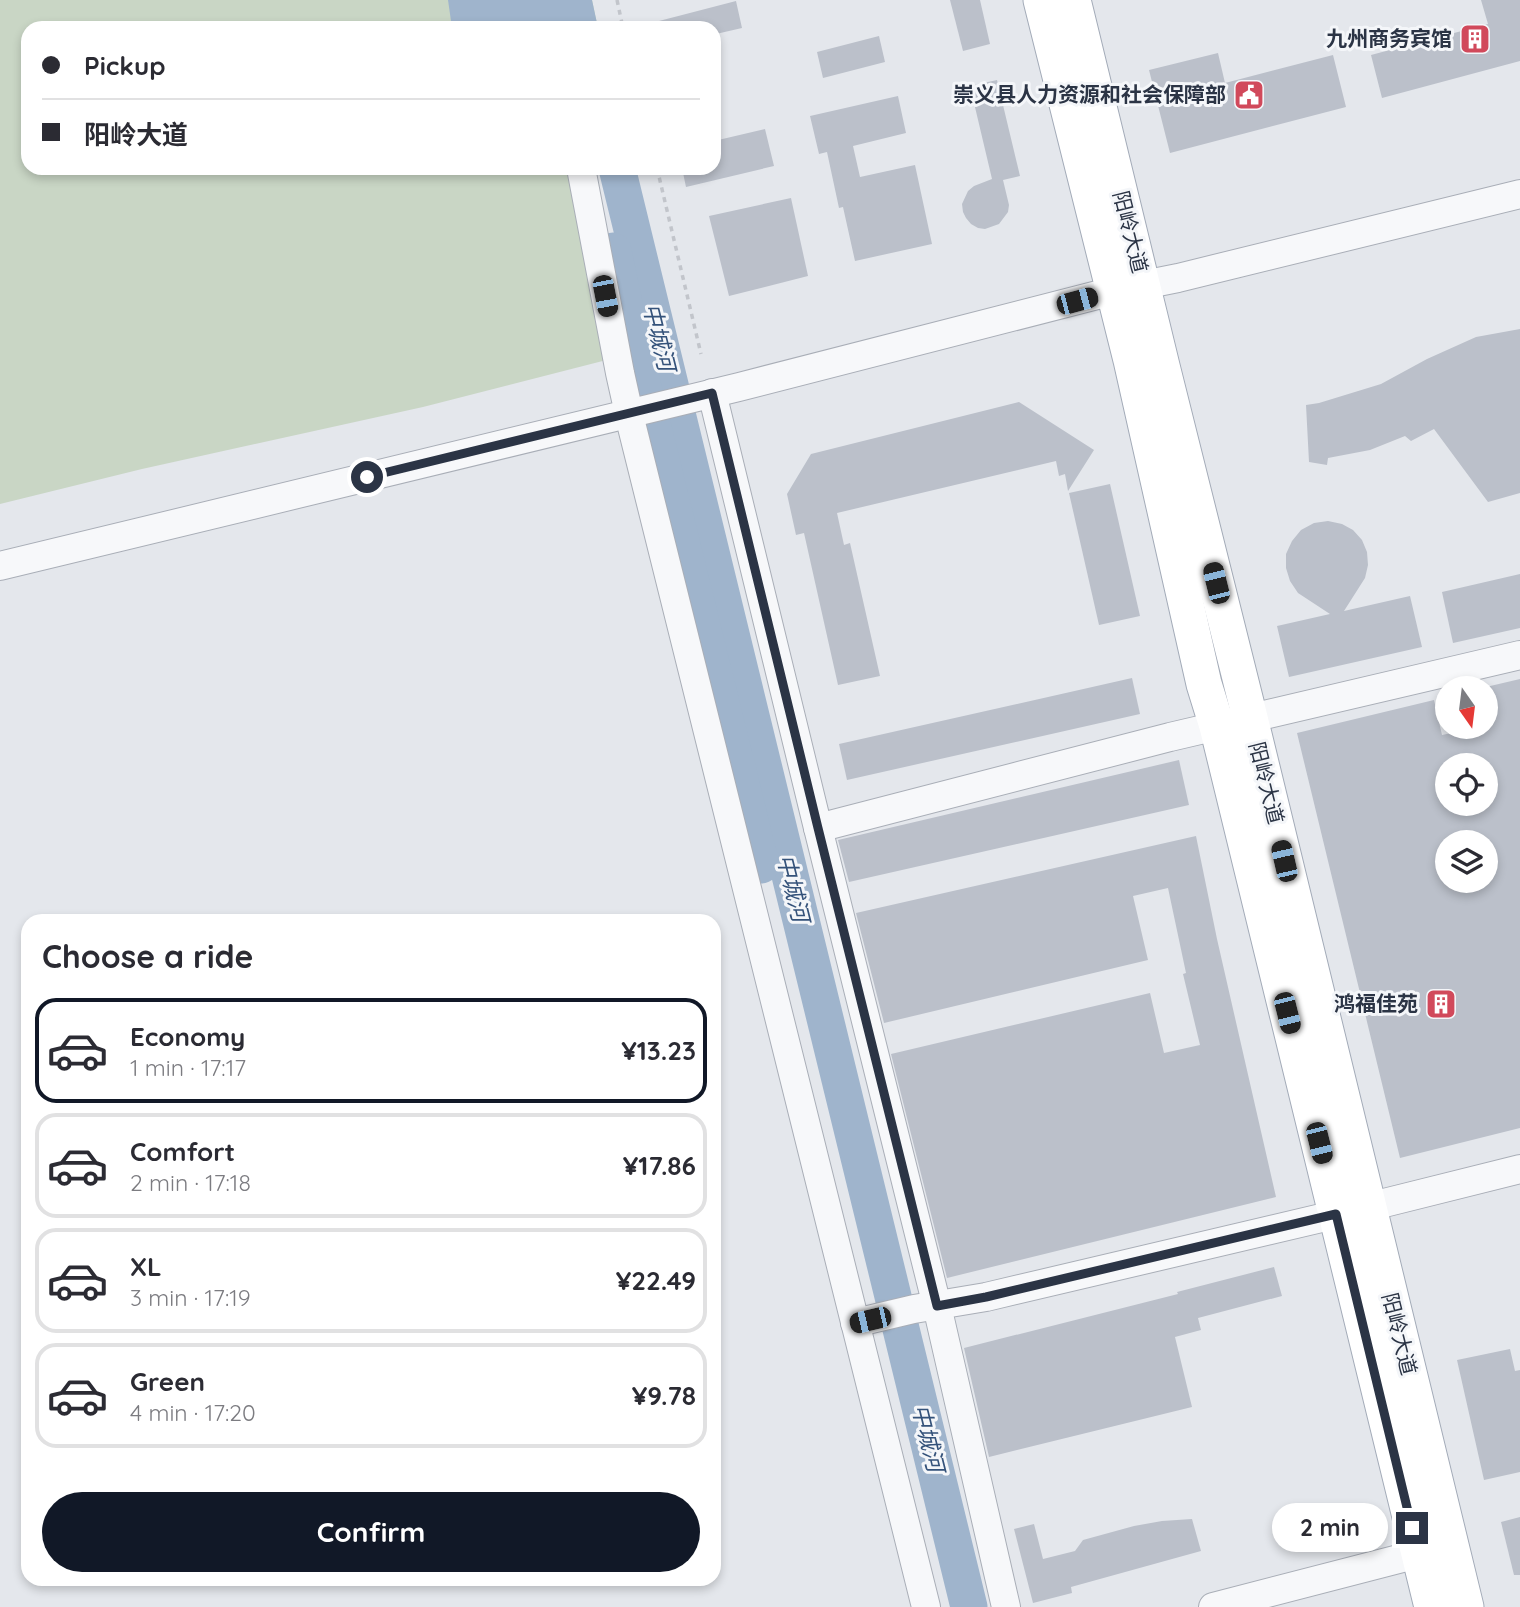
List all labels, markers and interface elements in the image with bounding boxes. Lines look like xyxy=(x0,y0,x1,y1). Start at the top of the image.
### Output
building icon: 九州商务宾馆 xyxy=(1458,22,1492,56)
place label: 九州商务宾馆 xyxy=(1326,25,1452,51)
text: Pickup xyxy=(84,49,166,82)
public building icon: 崇义县人力资源和社会保障部 xyxy=(1232,78,1266,112)
place label: 崇义县人力资源和社会保障部 xyxy=(953,81,1226,107)
text: 阳岭大道 xyxy=(84,118,188,151)
street label: 阳岭大道 xyxy=(1108,188,1154,276)
car xyxy=(591,273,620,319)
car xyxy=(1054,285,1101,317)
water label: 中城河 xyxy=(637,300,683,378)
route start xyxy=(351,461,383,493)
car xyxy=(1201,560,1232,606)
north arrow xyxy=(1435,676,1498,738)
map controls xyxy=(1435,676,1498,893)
street label: 阳岭大道 xyxy=(1244,739,1290,827)
button: locate xyxy=(1435,753,1498,816)
button: layers xyxy=(1435,830,1498,893)
car xyxy=(1270,838,1299,884)
water label: 中城河 xyxy=(771,851,817,929)
text: Choose a ride xyxy=(42,936,254,976)
building icon: 鸿福佳苑 xyxy=(1424,987,1458,1021)
car xyxy=(1272,990,1303,1036)
place label: 鸿福佳苑 xyxy=(1334,990,1418,1016)
icon: car xyxy=(46,1019,109,1082)
text: Economy xyxy=(130,1020,245,1053)
text: ¥13.23 xyxy=(621,1034,696,1067)
text: 1 min · 17:17 xyxy=(130,1053,246,1082)
car xyxy=(1304,1120,1335,1166)
icon: car xyxy=(46,1134,109,1197)
text: Comfort xyxy=(130,1135,235,1168)
text: ¥17.86 xyxy=(623,1149,696,1182)
text: 2 min · 17:18 xyxy=(130,1168,251,1197)
icon: car xyxy=(46,1249,109,1312)
text: XL xyxy=(130,1250,162,1283)
text: ¥22.49 xyxy=(616,1264,696,1297)
text: 3 min · 17:19 xyxy=(130,1283,251,1312)
street label: 阳岭大道 xyxy=(1377,1290,1423,1378)
car xyxy=(848,1305,893,1335)
icon: car xyxy=(46,1364,109,1427)
text: Green xyxy=(130,1365,205,1398)
text: ¥9.78 xyxy=(632,1379,696,1412)
text: 4 min · 17:20 xyxy=(130,1398,256,1427)
water label: 中城河 xyxy=(906,1401,952,1479)
button: Confirm xyxy=(42,1492,700,1572)
callout: 2 min xyxy=(1272,1504,1388,1552)
route end xyxy=(1396,1512,1428,1544)
text: 2 min xyxy=(1300,1513,1360,1542)

